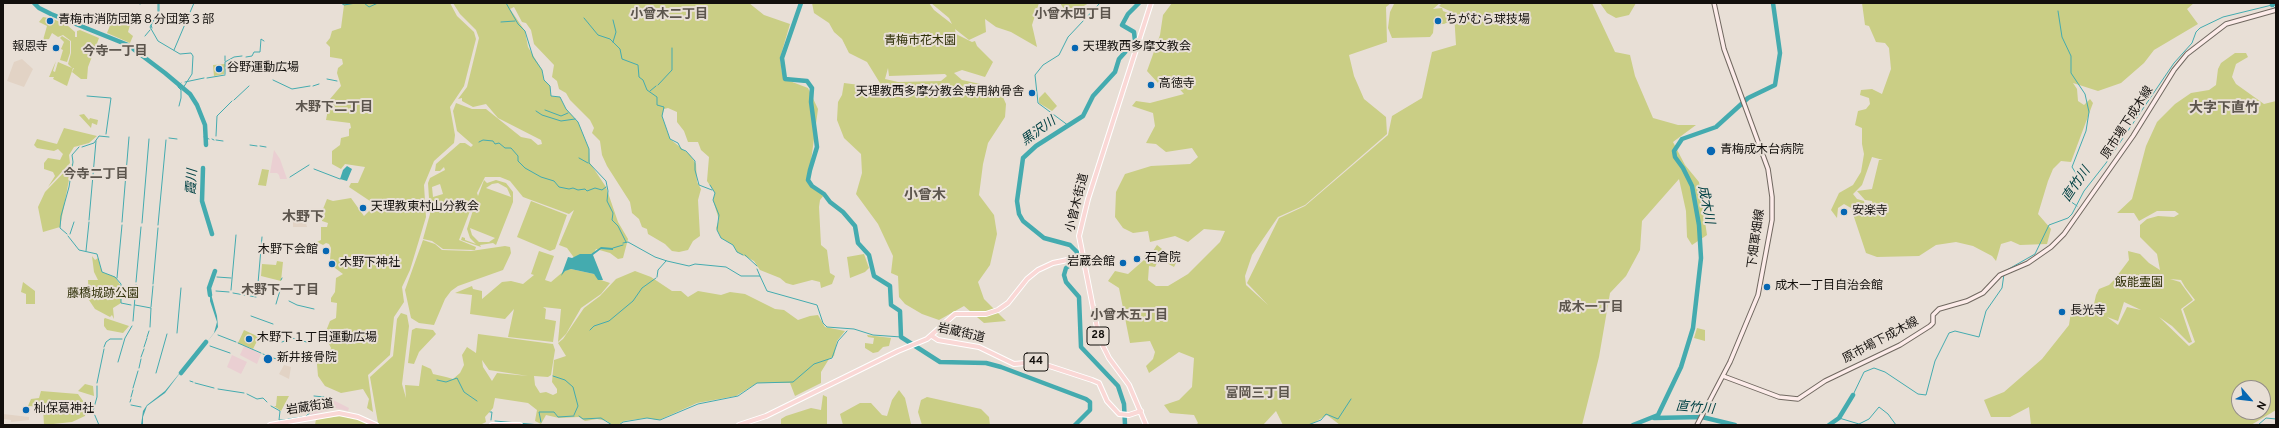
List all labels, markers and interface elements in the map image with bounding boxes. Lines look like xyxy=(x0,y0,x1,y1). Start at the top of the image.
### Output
district label: 小曾木二丁目 xyxy=(630,7,708,23)
district label: 小曾木四丁目 xyxy=(1034,7,1112,23)
place label: 青梅市消防団第８分団第３部 xyxy=(58,14,214,28)
place label: ちがむら球技場 xyxy=(1446,14,1530,28)
marker: 青梅市消防団第８分団第３部 xyxy=(45,16,55,26)
marker: ちがむら球技場 xyxy=(1433,16,1443,26)
park label: 青梅市花木園 xyxy=(884,35,956,49)
place label: 報恩寺 xyxy=(12,41,48,55)
place label: 天理教西多摩文教会 xyxy=(1083,41,1191,55)
marker: 報恩寺 xyxy=(51,43,61,53)
marker: 天理教西多摩文教会 xyxy=(1070,43,1080,53)
district label: 今寺一丁目 xyxy=(83,44,147,60)
place label: 谷野運動広場 xyxy=(227,62,299,76)
marker: 谷野運動広場 xyxy=(214,64,224,74)
place label: 高徳寺 xyxy=(1159,78,1195,92)
marker: 高徳寺 xyxy=(1146,80,1156,90)
street label: 原市場下成木線 xyxy=(2099,84,2157,162)
place label: 天理教西多摩分教会専用納骨舎 xyxy=(856,86,1024,100)
marker: 天理教西多摩分教会専用納骨舎 xyxy=(1027,88,1037,98)
district label: 木野下二丁目 xyxy=(295,100,373,116)
district label: 大字下直竹 xyxy=(2189,101,2259,117)
water label: 黒沢川 xyxy=(1019,114,1059,150)
place label: 青梅成木台病院 xyxy=(1720,144,1804,158)
marker: 青梅成木台病院 xyxy=(1705,145,1717,157)
water label: 直竹川 xyxy=(2060,164,2094,206)
district label: 今寺二丁目 xyxy=(64,167,128,183)
water label: 霞川 xyxy=(184,168,202,196)
street label: 小曽木街道 xyxy=(1064,172,1092,234)
water label: 成木川 xyxy=(1694,184,1716,226)
district label: 小曾木 xyxy=(904,188,946,204)
place label: 天理教東村山分教会 xyxy=(371,201,479,215)
marker: 天理教東村山分教会 xyxy=(358,203,368,213)
place label: 安楽寺 xyxy=(1852,205,1888,219)
marker: 安楽寺 xyxy=(1839,207,1849,217)
street label: 下畑軍畑線 xyxy=(1746,208,1768,270)
district label: 木野下 xyxy=(282,210,324,226)
place label: 木野下会館 xyxy=(258,244,318,258)
marker: 木野下会館 xyxy=(321,246,331,256)
place label: 石倉院 xyxy=(1145,252,1181,266)
marker: 石倉院 xyxy=(1132,254,1142,264)
place label: 岩蔵会館 xyxy=(1067,256,1115,270)
place label: 木野下神社 xyxy=(340,257,400,271)
marker: 岩蔵会館 xyxy=(1118,258,1128,268)
marker: 木野下神社 xyxy=(327,259,337,269)
park label: 飯能霊園 xyxy=(2115,277,2163,291)
place label: 成木一丁目自治会館 xyxy=(1775,280,1883,294)
marker: 成木一丁目自治会館 xyxy=(1762,282,1772,292)
district label: 木野下一丁目 xyxy=(241,283,319,299)
park label: 藤橋城跡公園 xyxy=(67,288,139,302)
district label: 成木一丁目 xyxy=(1559,300,1623,316)
place label: 長光寺 xyxy=(2070,305,2106,319)
marker: 長光寺 xyxy=(2057,307,2067,317)
district label: 小曾木五丁目 xyxy=(1090,308,1168,324)
street label: 原市場下成木線 xyxy=(1841,315,1921,367)
street label: 岩蔵街道 xyxy=(936,322,986,346)
road number: 28 xyxy=(1087,327,1109,345)
place label: 木野下１丁目運動広場 xyxy=(257,332,377,346)
marker: 木野下１丁目運動広場 xyxy=(244,334,254,344)
place label: 新井接骨院 xyxy=(277,352,337,366)
marker: 新井接骨院 xyxy=(262,353,274,365)
road number: 44 xyxy=(1024,353,1048,371)
north arrow xyxy=(2231,380,2271,420)
district label: 富岡三丁目 xyxy=(1226,386,1290,402)
street label: 岩蔵街道 xyxy=(285,397,335,419)
text: N xyxy=(2253,398,2269,412)
water label: 直竹川 xyxy=(1675,400,1715,418)
place label: 杣保葛神社 xyxy=(34,403,94,417)
marker: 杣保葛神社 xyxy=(21,405,31,415)

